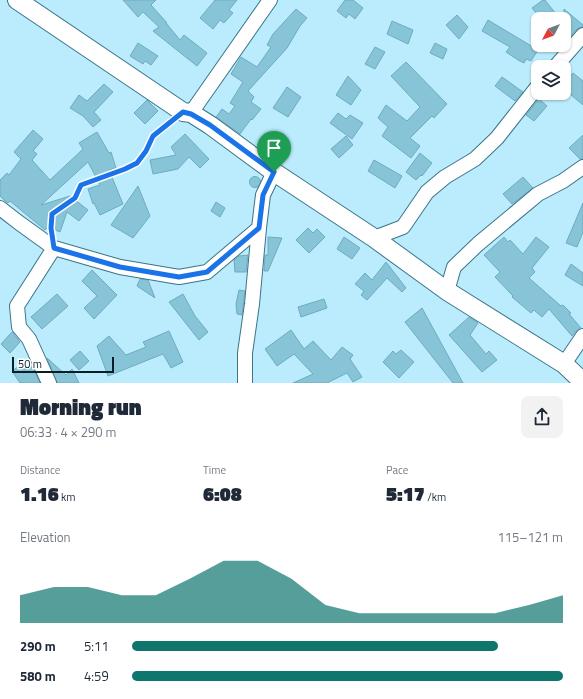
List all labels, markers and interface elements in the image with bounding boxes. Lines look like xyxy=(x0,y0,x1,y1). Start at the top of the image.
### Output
north arrow xyxy=(531,12,571,52)
map controls xyxy=(531,12,571,100)
button: layers xyxy=(531,60,571,100)
pin xyxy=(257,131,291,172)
icon: arrive xyxy=(263,137,285,159)
scale bar xyxy=(12,355,114,374)
text: 50 m xyxy=(18,356,42,372)
text: Morning run xyxy=(20,390,142,424)
button: share xyxy=(521,396,563,438)
text: 06:33 · 4 × 290 m xyxy=(20,422,116,442)
text: Distance xyxy=(20,462,60,478)
text: Time xyxy=(203,462,226,478)
text: Pace xyxy=(386,462,408,478)
text: 1.16 xyxy=(20,478,59,509)
text: 6:08 xyxy=(203,478,242,509)
text: 5:17 xyxy=(386,478,425,509)
text: km xyxy=(59,489,76,505)
text: /km xyxy=(425,489,446,505)
text: Elevation xyxy=(20,527,71,547)
text: 115–121 m xyxy=(497,527,563,547)
text: 290 m xyxy=(20,636,56,656)
text: 5:11 xyxy=(84,636,109,656)
text: 580 m xyxy=(20,666,56,686)
text: 4:59 xyxy=(84,666,109,686)

